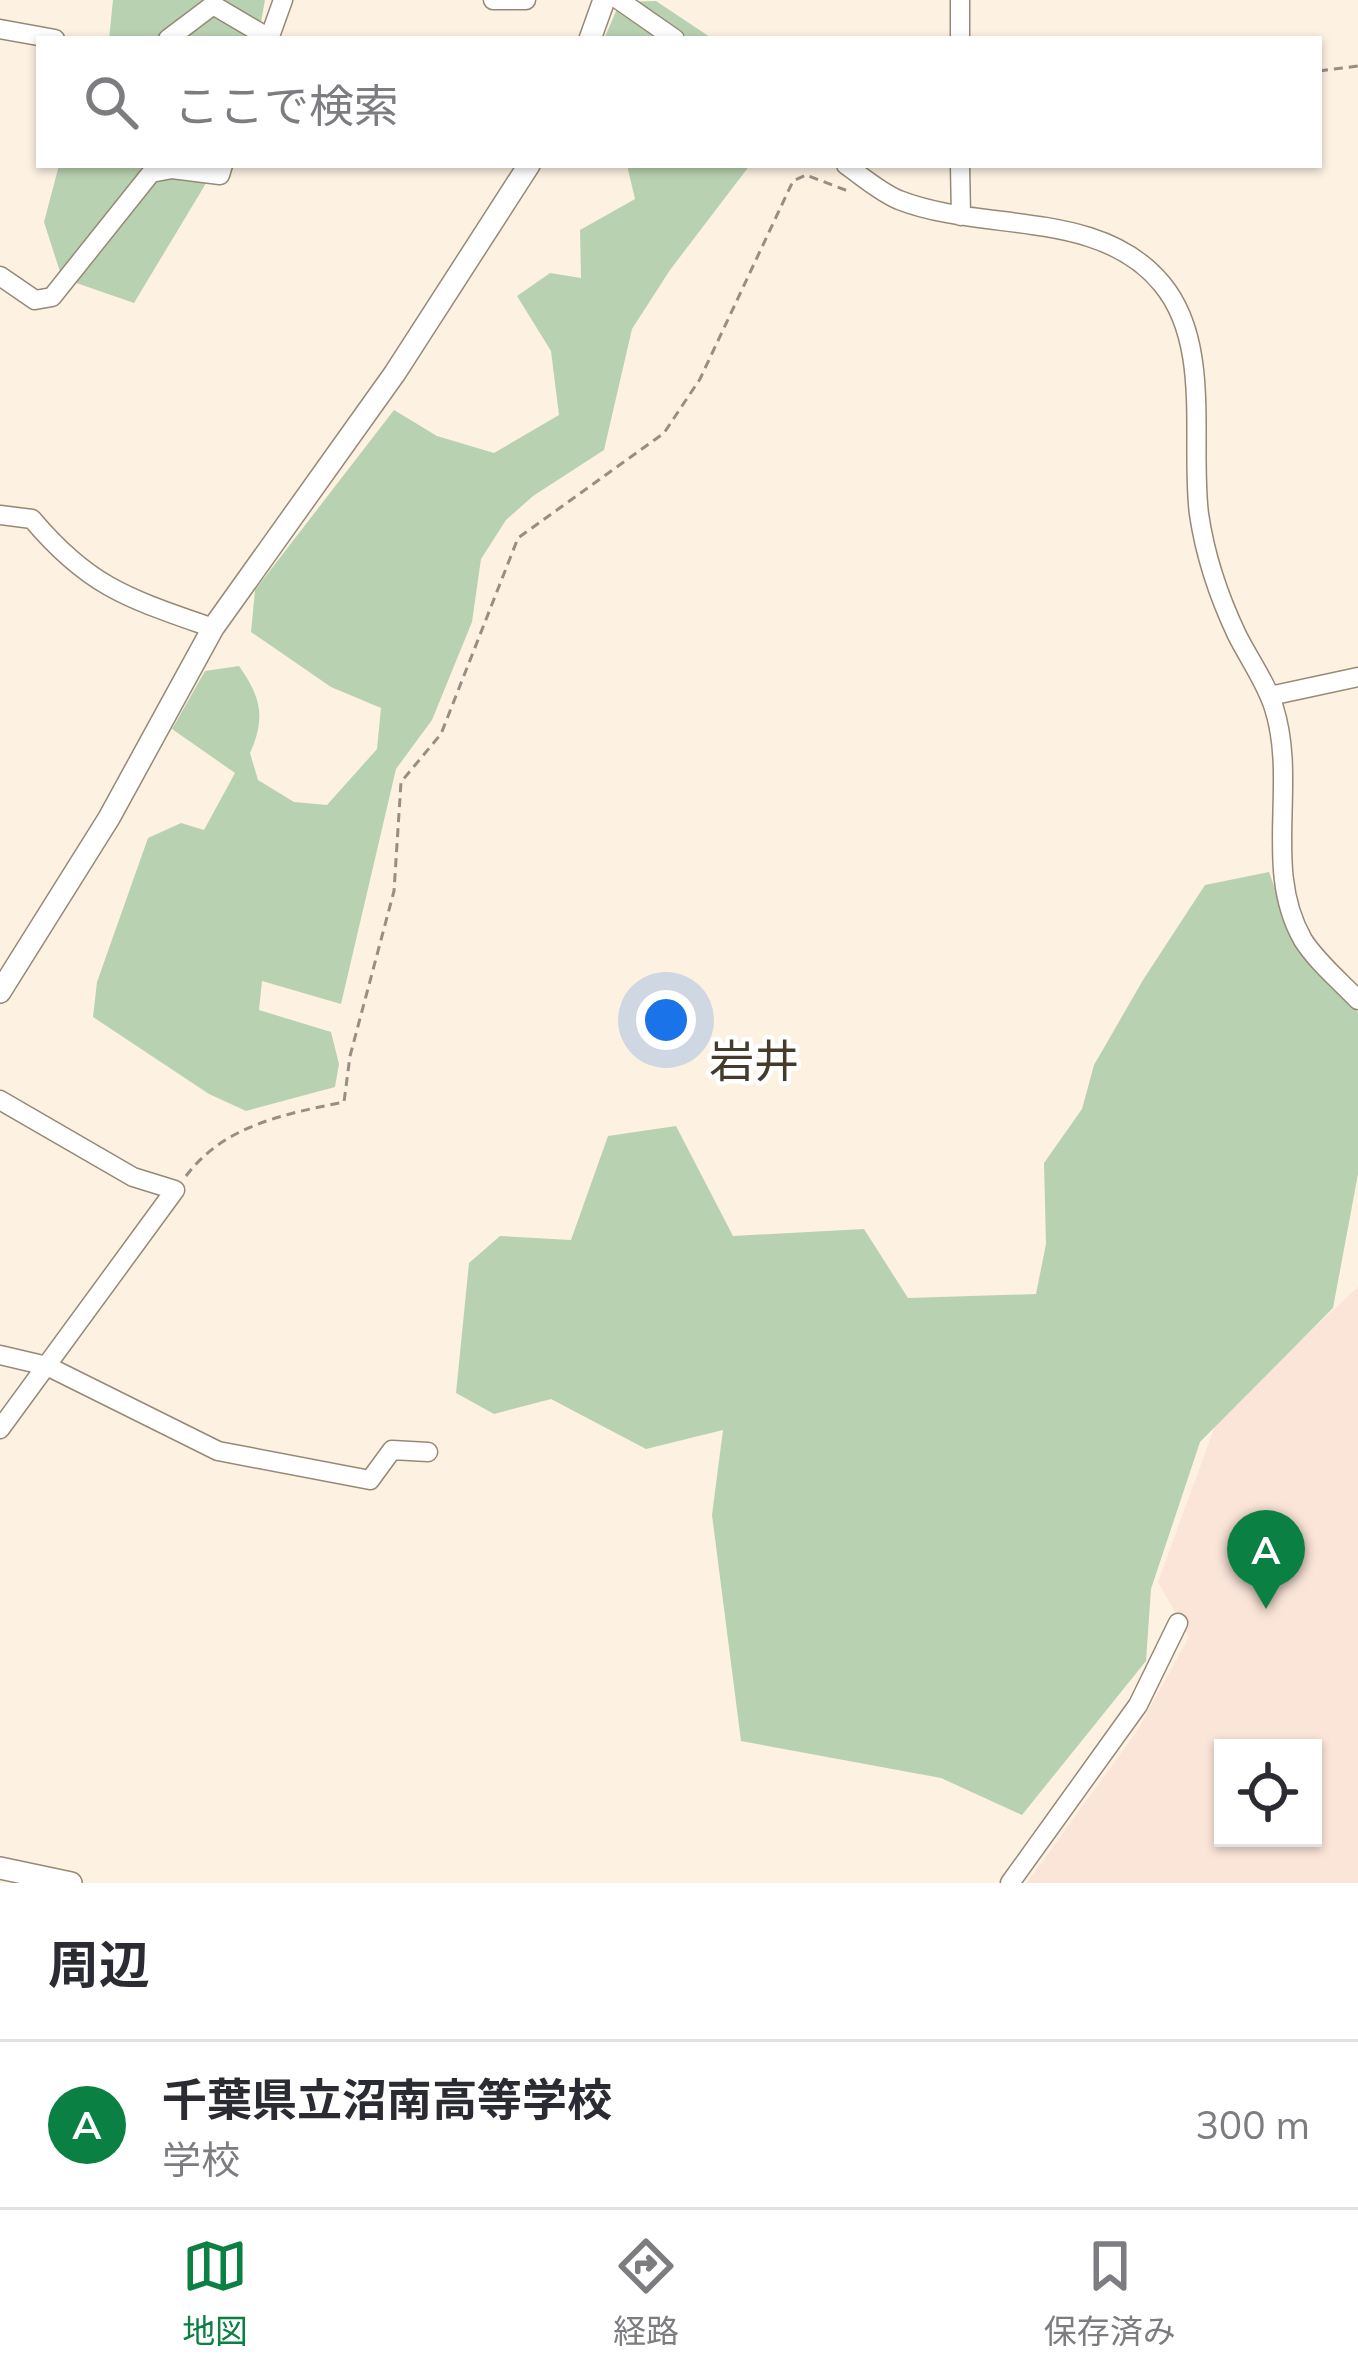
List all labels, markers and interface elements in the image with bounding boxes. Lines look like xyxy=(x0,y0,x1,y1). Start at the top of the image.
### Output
search box xyxy=(36,36,1322,168)
icon: search xyxy=(78,69,144,135)
text: ここで検索 xyxy=(174,77,399,133)
your location xyxy=(636,990,696,1050)
district label: 岩井 xyxy=(709,1032,799,1088)
pin: A xyxy=(1227,1510,1305,1609)
map controls xyxy=(1214,1739,1322,1847)
button: locate xyxy=(1214,1739,1322,1847)
text: 周辺 xyxy=(48,1932,150,1996)
text: 千葉県立沼南高等学校 xyxy=(162,2071,612,2127)
text: A xyxy=(72,2100,102,2149)
text: 300 m xyxy=(1195,2100,1310,2149)
text: 学校 xyxy=(162,2135,240,2184)
tab: 地図 xyxy=(182,2233,248,2353)
tab: 経路 xyxy=(613,2233,679,2353)
tab: 保存済み xyxy=(1044,2233,1176,2353)

